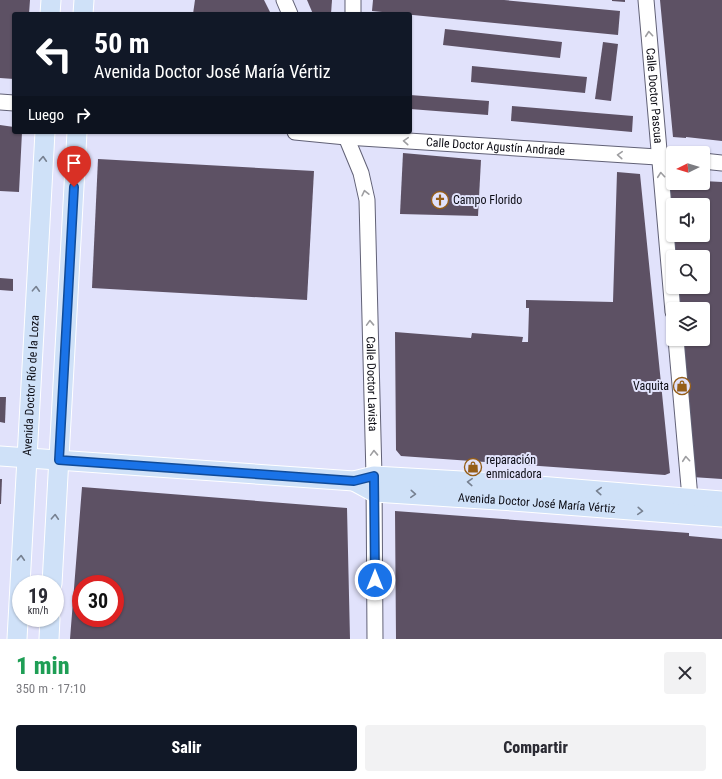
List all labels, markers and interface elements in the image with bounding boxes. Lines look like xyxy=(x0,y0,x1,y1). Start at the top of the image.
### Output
text: 50 m xyxy=(94,27,150,60)
icon: left xyxy=(28,28,80,80)
one-way arrow xyxy=(644,31,653,37)
street label: Calle Doctor Pascua xyxy=(643,47,665,144)
text: Avenida Doctor José María Vértiz xyxy=(94,61,331,82)
icon: right xyxy=(72,104,94,126)
text: Luego xyxy=(28,106,64,124)
street label: Calle Doctor Agustín Andrade xyxy=(425,135,566,158)
one-way arrow xyxy=(403,136,409,145)
pin xyxy=(57,146,91,187)
north arrow xyxy=(666,146,710,190)
map controls xyxy=(666,146,710,346)
one-way arrow xyxy=(617,150,623,159)
icon: arrive xyxy=(63,152,85,174)
one-way arrow xyxy=(39,156,47,162)
one-way arrow xyxy=(656,172,665,178)
one-way arrow xyxy=(362,190,370,196)
church icon: Campo Florido xyxy=(430,190,450,210)
place label: Campo Florido xyxy=(453,193,522,207)
button: sound xyxy=(666,198,710,242)
button: search xyxy=(666,250,710,294)
one-way arrow xyxy=(31,286,40,292)
button: layers xyxy=(666,302,710,346)
street label: Avenida Doctor Río de la Loza xyxy=(20,314,42,456)
one-way arrow xyxy=(366,320,374,326)
street label: Calle Doctor Lavista xyxy=(363,336,380,432)
shop icon: Vaquita xyxy=(672,376,692,396)
place label: Vaquita xyxy=(633,379,669,393)
one-way arrow xyxy=(370,450,378,456)
place label: reparación enmicadora xyxy=(486,453,542,481)
one-way arrow xyxy=(682,456,691,462)
shop icon: reparación enmicadora xyxy=(463,457,483,477)
one-way arrow xyxy=(467,477,473,486)
one-way arrow xyxy=(596,486,602,495)
one-way arrow xyxy=(410,490,416,499)
street label: Avenida Doctor José María Vértiz xyxy=(458,490,616,516)
one-way arrow xyxy=(637,507,644,516)
one-way arrow xyxy=(51,514,60,520)
one-way arrow xyxy=(17,555,25,561)
position arrow xyxy=(354,559,396,601)
speed limit sign: 30 xyxy=(72,575,124,627)
text: 19 xyxy=(28,584,48,608)
text: km/h xyxy=(28,605,48,616)
text: 1 min xyxy=(16,652,70,680)
button: close xyxy=(664,652,706,694)
text: 350 m · 17:10 xyxy=(16,681,86,696)
button: Salir xyxy=(16,725,357,771)
button: Compartir xyxy=(365,725,706,771)

